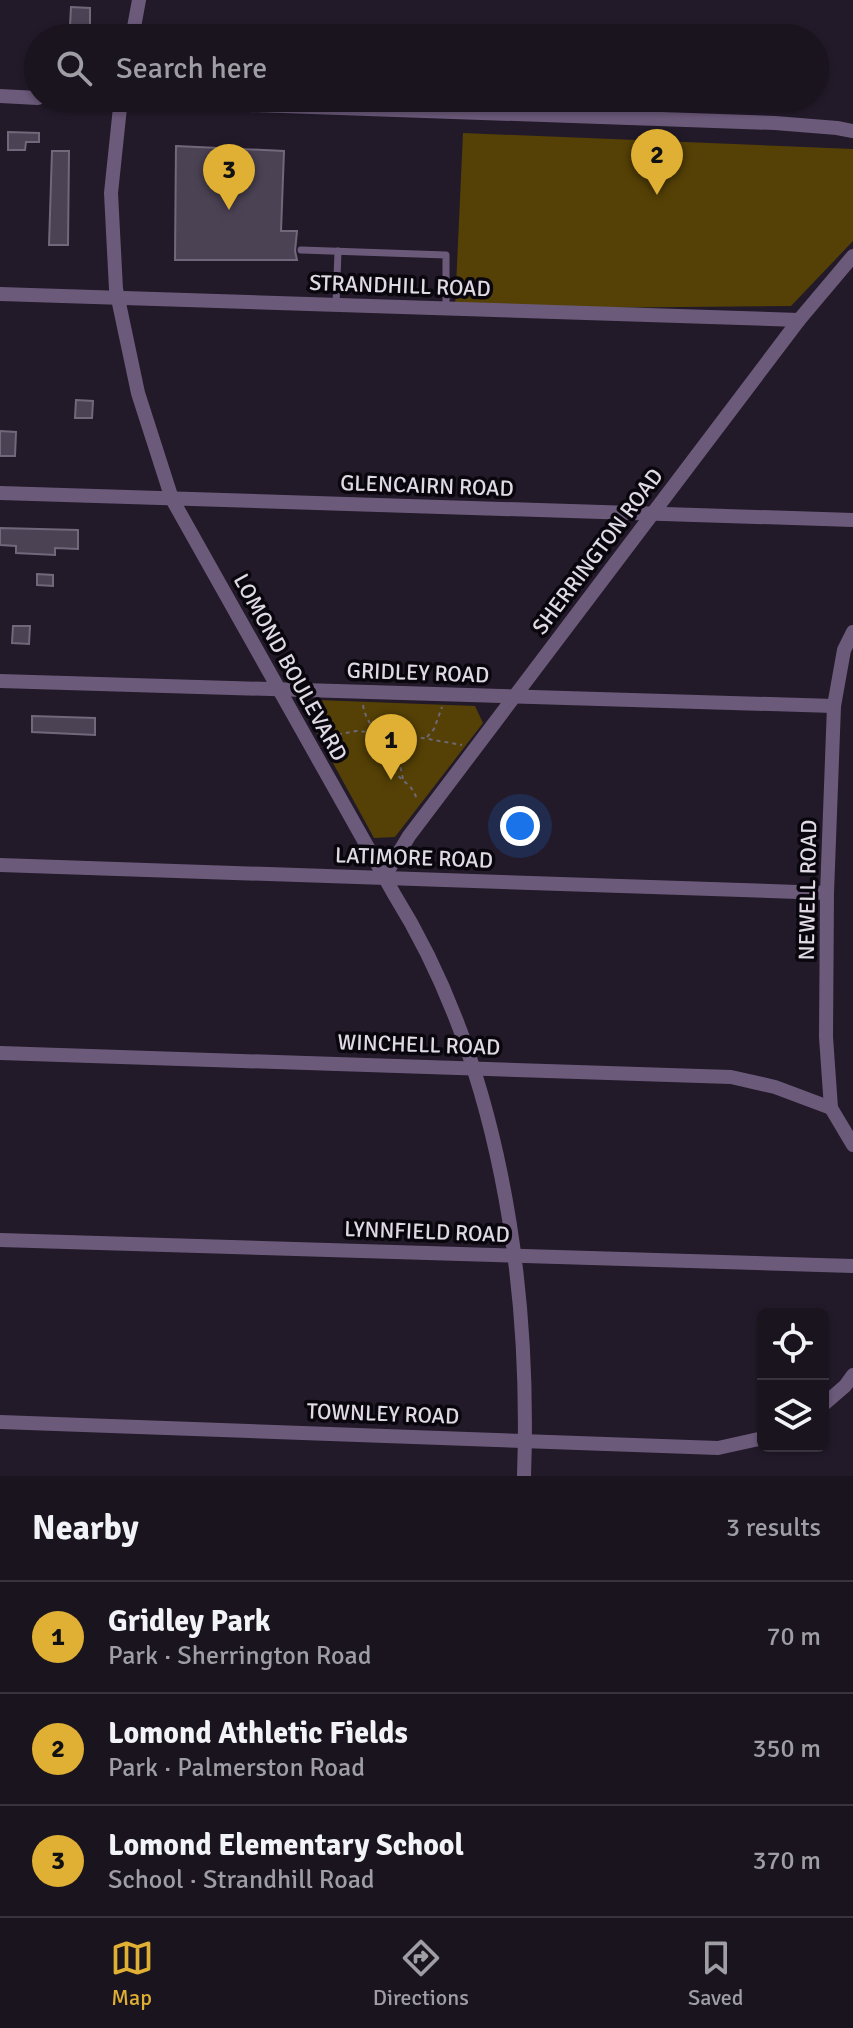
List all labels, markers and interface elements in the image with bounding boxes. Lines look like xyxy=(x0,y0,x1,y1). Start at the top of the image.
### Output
search box xyxy=(24,24,829,112)
icon: search xyxy=(52,46,96,90)
text: Search here xyxy=(116,50,267,87)
pin: 2 xyxy=(631,129,683,195)
pin: 3 xyxy=(203,144,255,210)
street label: STRANDHILL ROAD xyxy=(309,269,491,302)
street label: SHERRINGTON ROAD xyxy=(526,463,669,640)
street label: GLENCAIRN ROAD xyxy=(340,469,514,502)
street label: LOMOND BOULEVARD xyxy=(228,569,353,766)
street label: GRIDLEY ROAD xyxy=(346,657,490,688)
pin: 1 xyxy=(365,714,417,780)
your location xyxy=(500,806,540,846)
street label: NEWELL ROAD xyxy=(793,819,822,961)
street label: LATIMORE ROAD xyxy=(334,841,494,874)
street label: WINCHELL ROAD xyxy=(337,1028,501,1061)
street label: LYNNFIELD ROAD xyxy=(344,1215,510,1248)
map controls xyxy=(757,1308,829,1452)
button: locate xyxy=(757,1308,829,1380)
button: layers xyxy=(757,1380,829,1452)
street label: TOWNLEY ROAD xyxy=(306,1397,460,1430)
text: Nearby xyxy=(32,1507,139,1549)
text: 3 results xyxy=(726,1512,821,1544)
text: Gridley Park xyxy=(108,1603,271,1640)
text: 1 xyxy=(51,1621,65,1653)
text: 70 m xyxy=(766,1621,821,1653)
text: Park · Sherrington Road xyxy=(108,1640,371,1672)
text: Lomond Athletic Fields xyxy=(108,1715,408,1752)
text: 2 xyxy=(51,1733,65,1765)
text: 350 m xyxy=(752,1733,821,1765)
text: Park · Palmerston Road xyxy=(108,1752,365,1784)
text: Lomond Elementary School xyxy=(108,1827,464,1864)
text: 3 xyxy=(51,1845,65,1877)
text: 370 m xyxy=(752,1845,821,1877)
text: School · Strandhill Road xyxy=(108,1864,375,1896)
tab: Map xyxy=(110,1936,154,2011)
tab: Directions xyxy=(373,1936,469,2011)
tab: Saved xyxy=(688,1936,743,2011)

